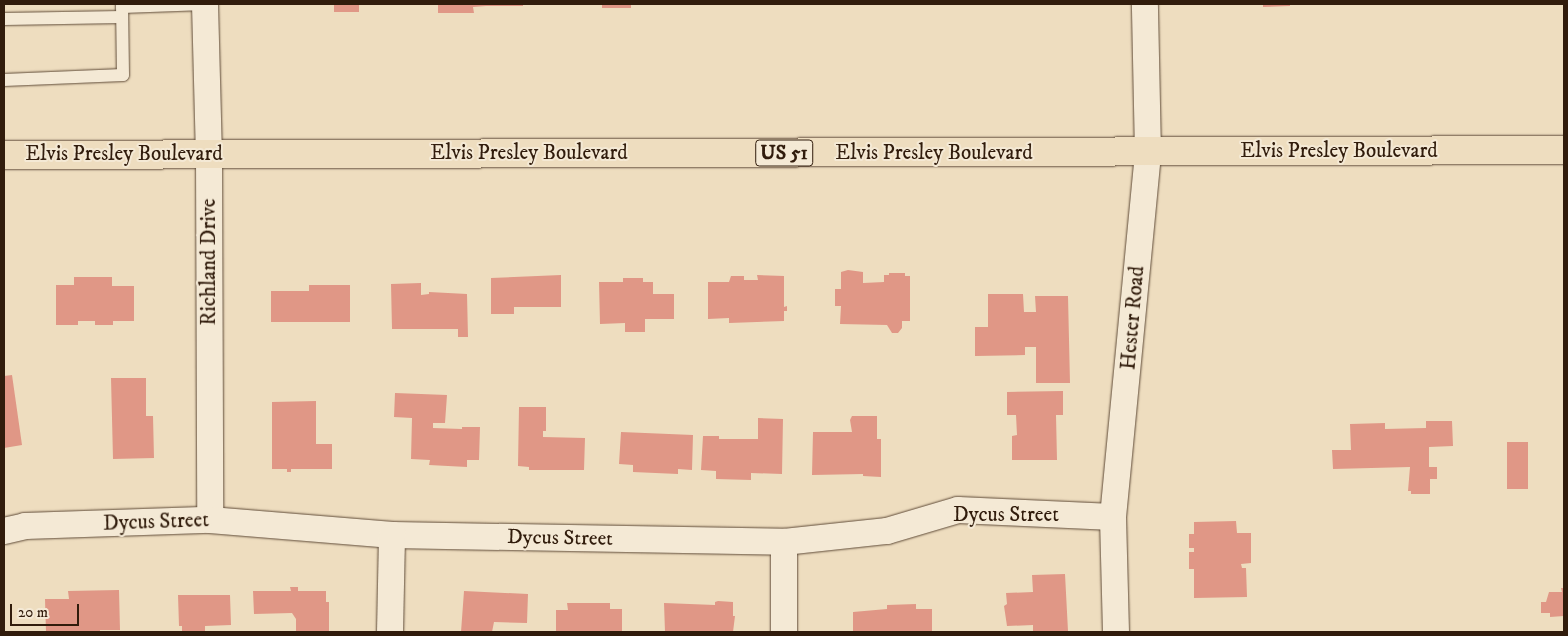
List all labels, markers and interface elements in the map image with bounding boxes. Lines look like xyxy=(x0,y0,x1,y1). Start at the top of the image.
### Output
road number: US 51 xyxy=(754,136,814,170)
street label: Elvis Presley Boulevard xyxy=(1240,138,1438,164)
street label: Elvis Presley Boulevard xyxy=(430,140,628,166)
street label: Elvis Presley Boulevard xyxy=(835,140,1033,166)
street label: Elvis Presley Boulevard xyxy=(25,141,223,167)
street label: Richland Drive xyxy=(196,198,222,326)
street label: Hester Road xyxy=(1116,265,1150,371)
street label: Dycus Street xyxy=(953,502,1059,528)
street label: Dycus Street xyxy=(103,508,209,536)
street label: Dycus Street xyxy=(507,524,613,552)
scale bar xyxy=(12,594,81,626)
text: 20 m xyxy=(18,603,48,622)

